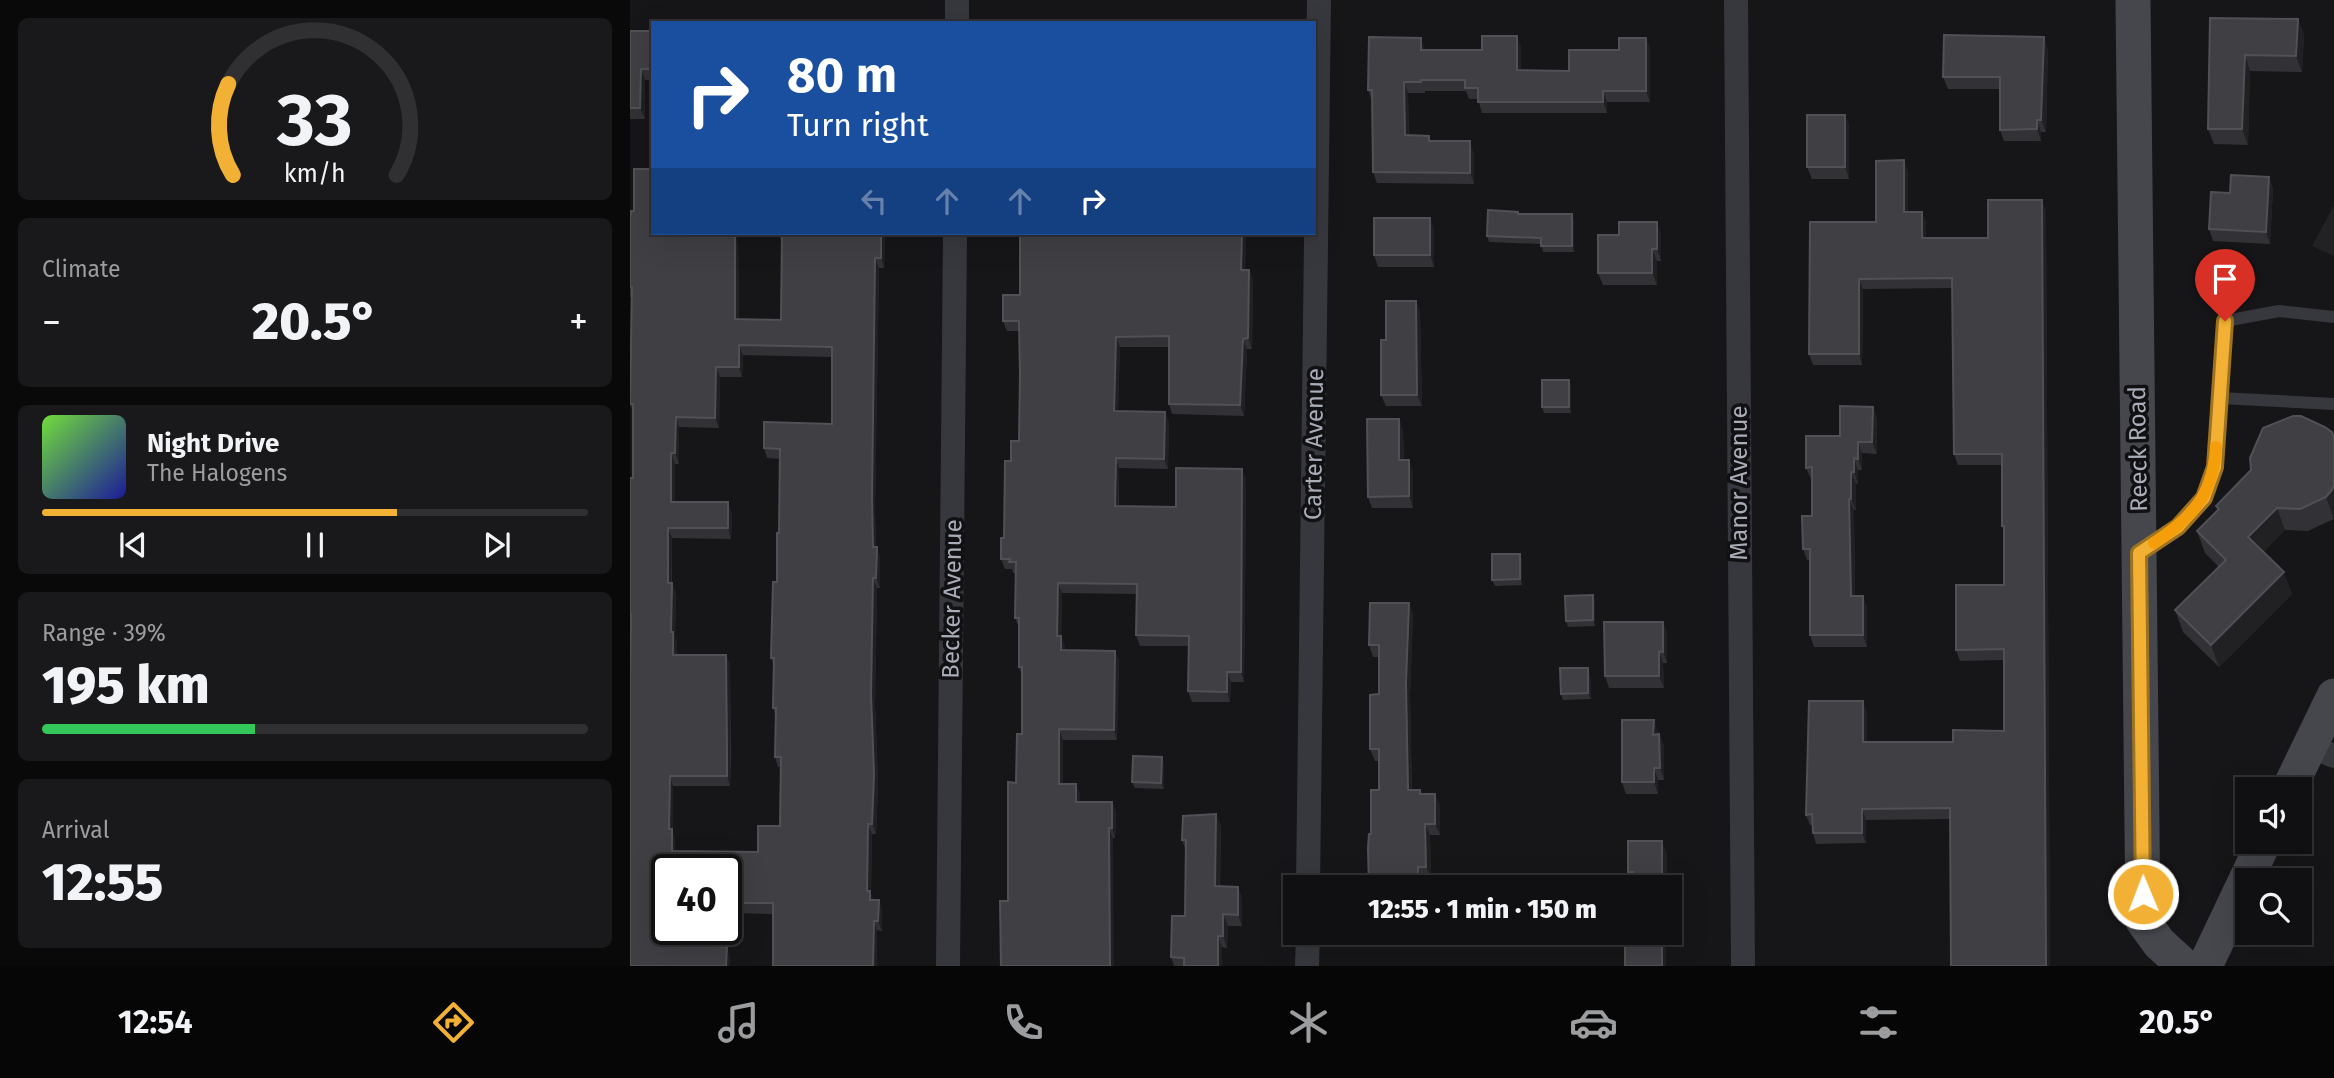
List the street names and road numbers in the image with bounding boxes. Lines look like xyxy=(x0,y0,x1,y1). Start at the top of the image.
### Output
street label: Carter Avenue xyxy=(1299,368,1329,520)
street label: Reeck Road xyxy=(2123,386,2153,512)
street label: Manor Avenue xyxy=(1725,405,1753,561)
street label: Becker Avenue xyxy=(937,519,967,679)

